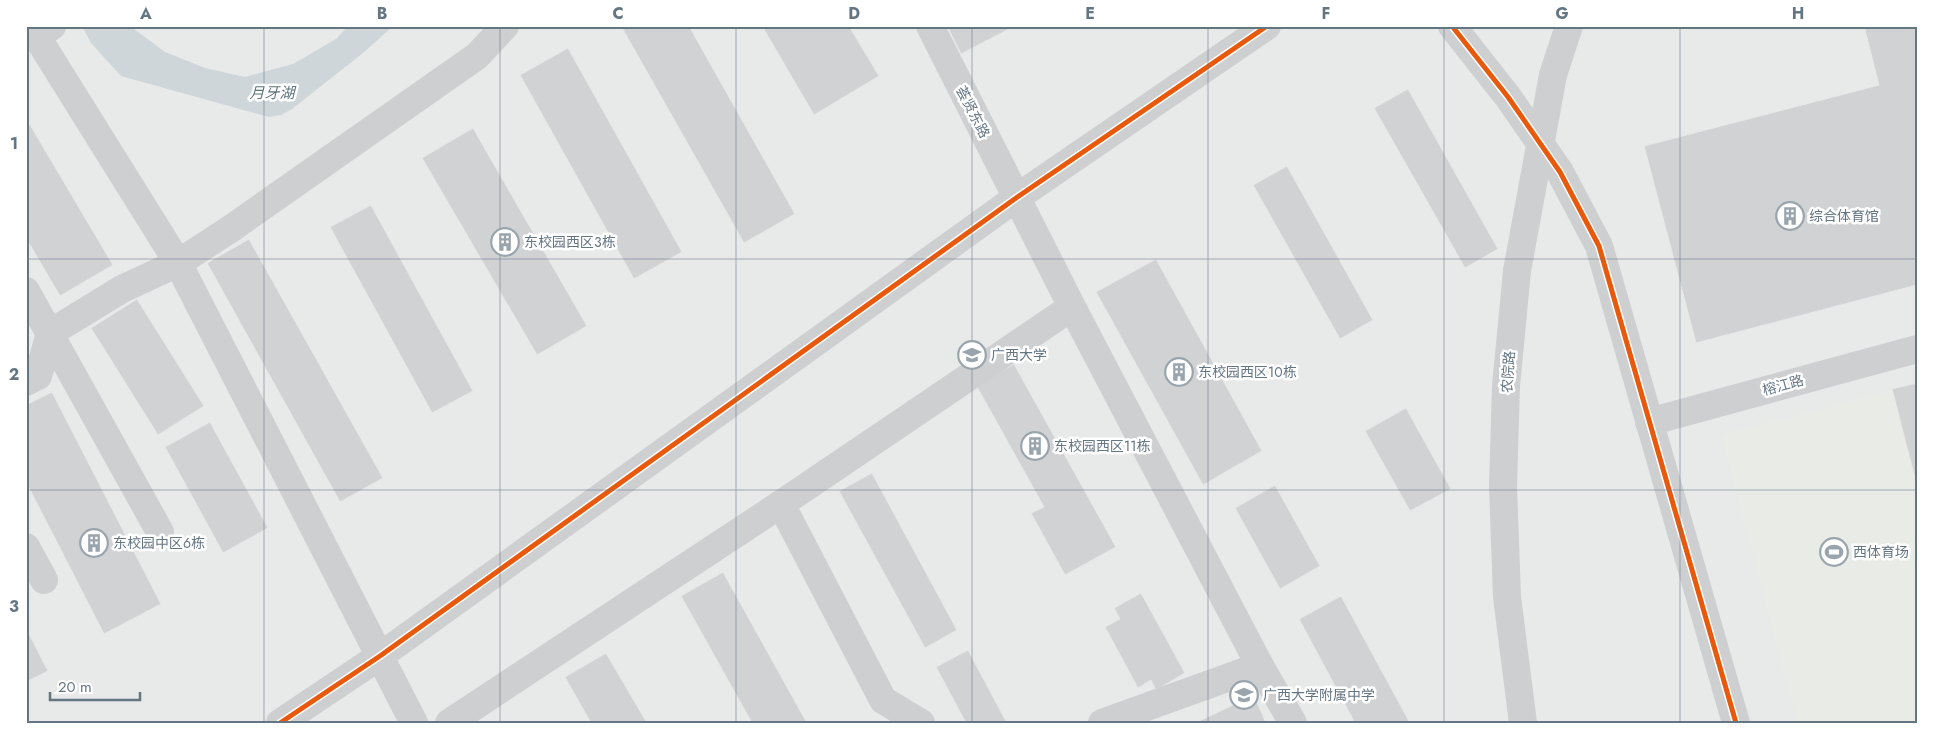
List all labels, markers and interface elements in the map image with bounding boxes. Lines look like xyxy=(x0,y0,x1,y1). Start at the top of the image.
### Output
text: A xyxy=(139,2,152,25)
text: B xyxy=(377,2,387,25)
text: C xyxy=(612,2,624,25)
text: D xyxy=(848,2,860,25)
text: E xyxy=(1085,2,1095,25)
text: F xyxy=(1322,2,1330,25)
text: G xyxy=(1555,2,1569,25)
text: H xyxy=(1792,2,1804,25)
water label: 月牙湖 xyxy=(249,82,296,104)
street label: 荟贤东路 xyxy=(951,83,995,141)
text: 1 xyxy=(10,132,18,155)
building icon: 综合体育馆 xyxy=(1775,201,1805,231)
place label: 综合体育馆 xyxy=(1809,206,1879,226)
building icon: 东校园西区3栋 xyxy=(490,227,520,257)
place label: 东校园西区3栋 xyxy=(524,232,616,252)
school or university icon: 广西大学 xyxy=(957,340,987,370)
place label: 广西大学 xyxy=(991,345,1047,365)
street label: 农院路 xyxy=(1497,350,1519,394)
building icon: 东校园西区10栋 xyxy=(1164,357,1194,387)
place label: 东校园西区10栋 xyxy=(1198,362,1297,382)
text: 2 xyxy=(9,363,19,386)
street label: 榕江路 xyxy=(1760,370,1806,400)
building icon: 东校园西区11栋 xyxy=(1020,431,1050,461)
place label: 东校园西区11栋 xyxy=(1054,436,1151,456)
building icon: 东校园中区6栋 xyxy=(79,528,109,558)
place label: 东校园中区6栋 xyxy=(113,533,205,553)
sports icon: 西体育场 xyxy=(1819,537,1849,567)
place label: 西体育场 xyxy=(1853,542,1909,562)
text: 3 xyxy=(9,595,19,618)
scale bar xyxy=(50,669,140,701)
text: 20 m xyxy=(58,676,92,698)
school or university icon: 广西大学附属中学 xyxy=(1229,680,1259,710)
place label: 广西大学附属中学 xyxy=(1263,685,1375,705)

